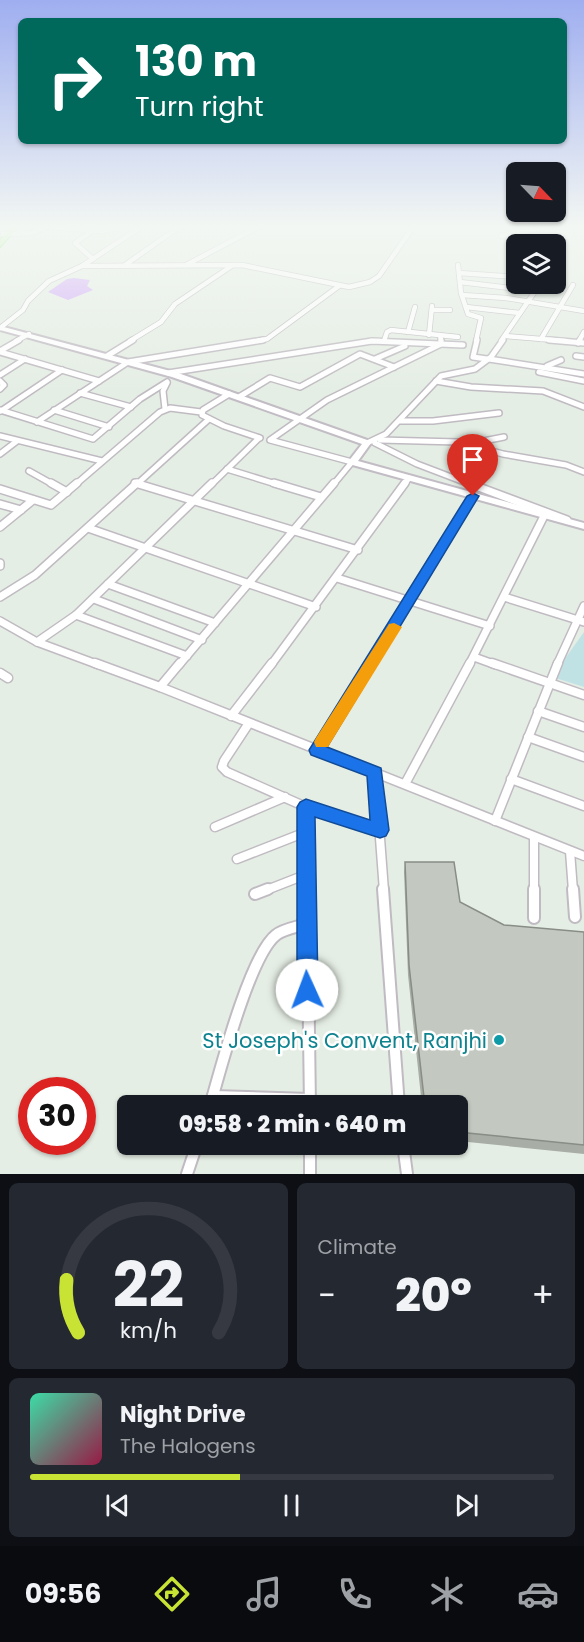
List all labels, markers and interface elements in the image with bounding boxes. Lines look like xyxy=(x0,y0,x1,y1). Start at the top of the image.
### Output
text: 130 m xyxy=(135,32,257,91)
icon: right xyxy=(36,42,114,120)
text: Turn right xyxy=(135,88,264,125)
north arrow xyxy=(506,162,566,222)
map controls xyxy=(506,162,566,294)
button: layers xyxy=(506,234,566,294)
pin xyxy=(447,434,498,496)
icon: arrive xyxy=(456,443,489,476)
position arrow xyxy=(275,958,339,1022)
place label: St Joseph's Convent, Ranjhi xyxy=(202,1026,487,1055)
marker: St Joseph's Convent, Ranjhi xyxy=(492,1033,506,1047)
speed limit sign: 30 xyxy=(18,1077,96,1155)
text: 09:58 · 2 min · 640 m xyxy=(179,1109,406,1140)
text: Climate xyxy=(318,1233,397,1261)
text: 22 xyxy=(113,1241,184,1329)
text: 20° xyxy=(395,1264,472,1327)
text: − xyxy=(318,1272,336,1319)
text: + xyxy=(531,1272,554,1319)
text: km/h xyxy=(120,1315,177,1346)
text: Night Drive xyxy=(120,1399,246,1430)
text: The Halogens xyxy=(120,1432,256,1460)
icon: previous xyxy=(101,1489,134,1522)
icon: pause xyxy=(275,1489,308,1522)
icon: next xyxy=(450,1489,483,1522)
icon: directions xyxy=(151,1573,193,1615)
icon: music xyxy=(243,1573,285,1615)
icon: phone xyxy=(334,1573,376,1615)
icon: climate xyxy=(426,1573,468,1615)
icon: car xyxy=(517,1573,559,1615)
text: 09:56 xyxy=(25,1575,101,1612)

